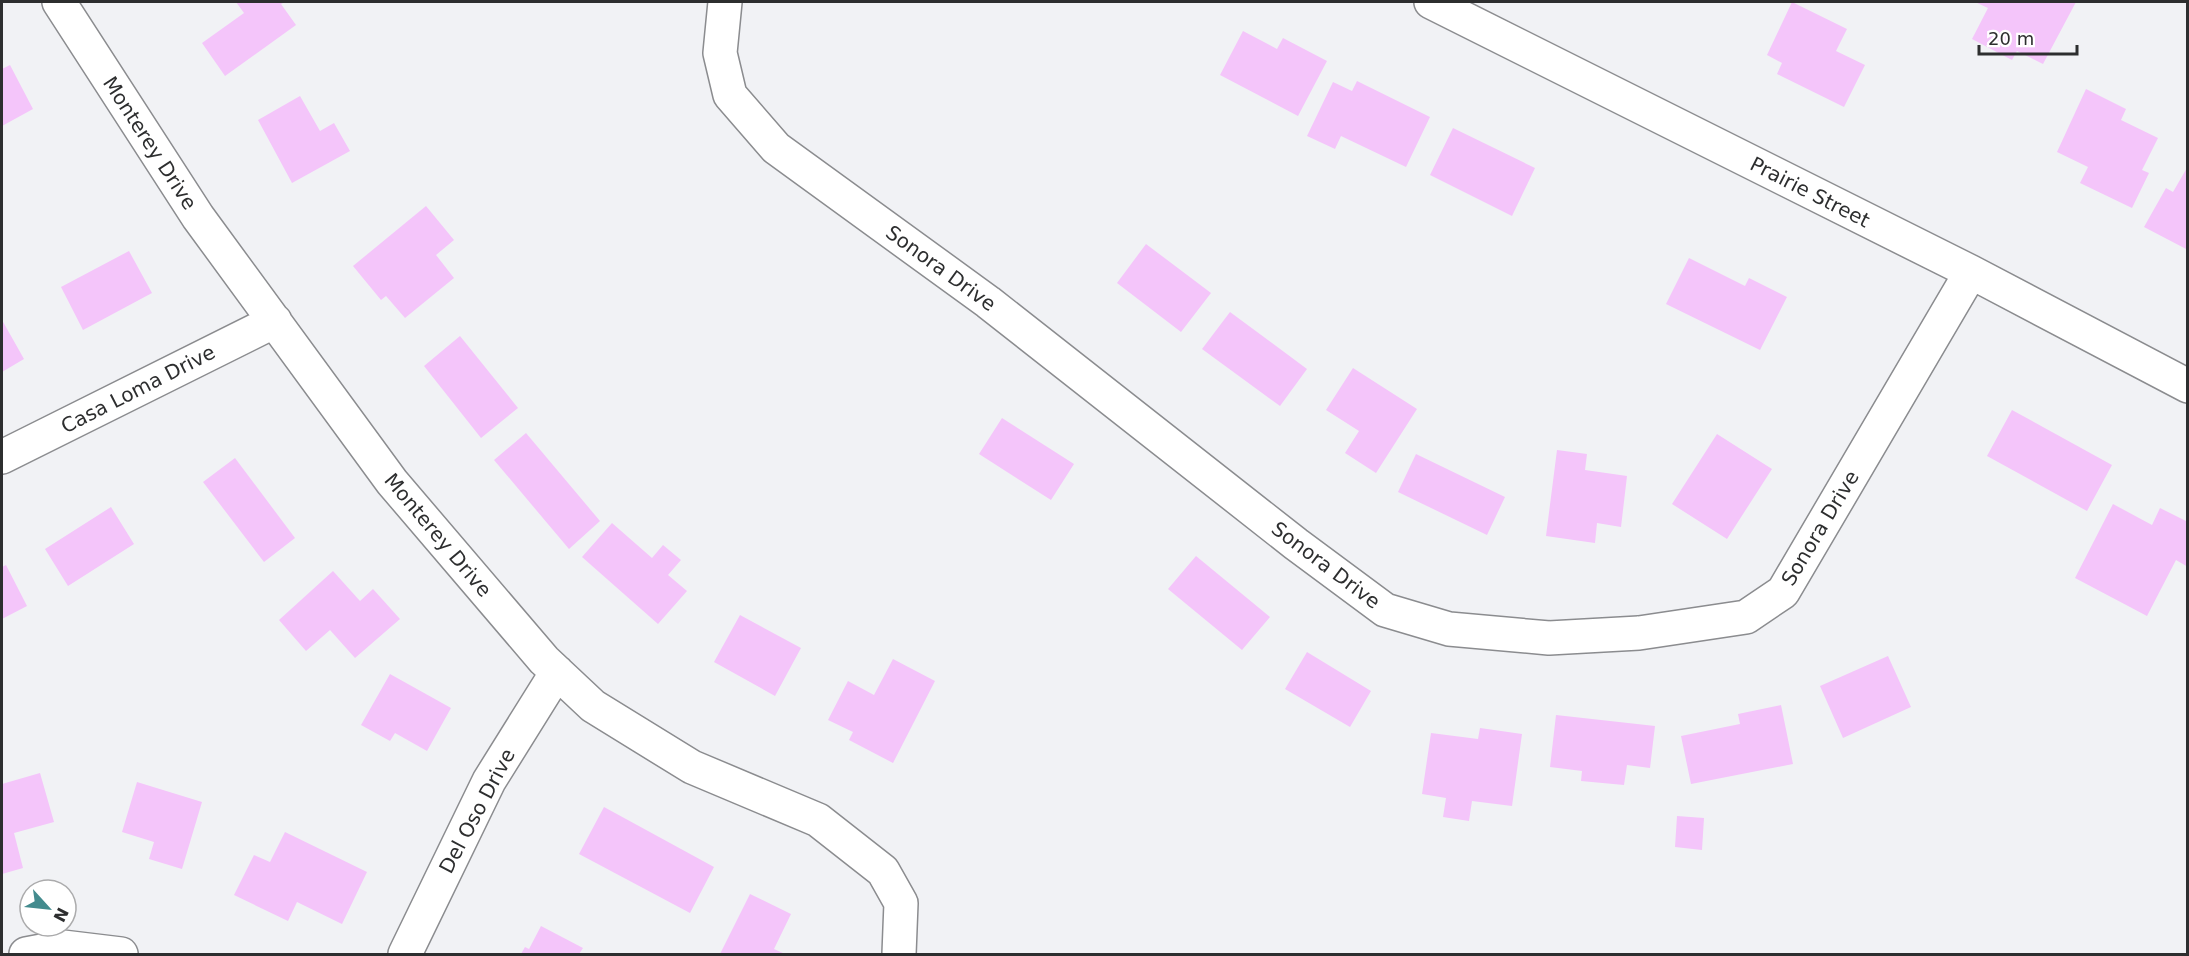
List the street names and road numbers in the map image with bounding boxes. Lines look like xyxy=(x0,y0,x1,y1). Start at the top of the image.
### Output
street label: Monterey Drive xyxy=(98,72,202,214)
street label: Prairie Street xyxy=(1746,152,1874,232)
street label: Sonora Drive xyxy=(881,220,1001,316)
street label: Casa Loma Drive xyxy=(57,340,219,438)
street label: Sonora Drive xyxy=(1776,466,1864,590)
street label: Monterey Drive xyxy=(379,468,497,602)
street label: Sonora Drive xyxy=(1267,516,1385,614)
street label: Del Oso Drive xyxy=(434,745,520,877)

